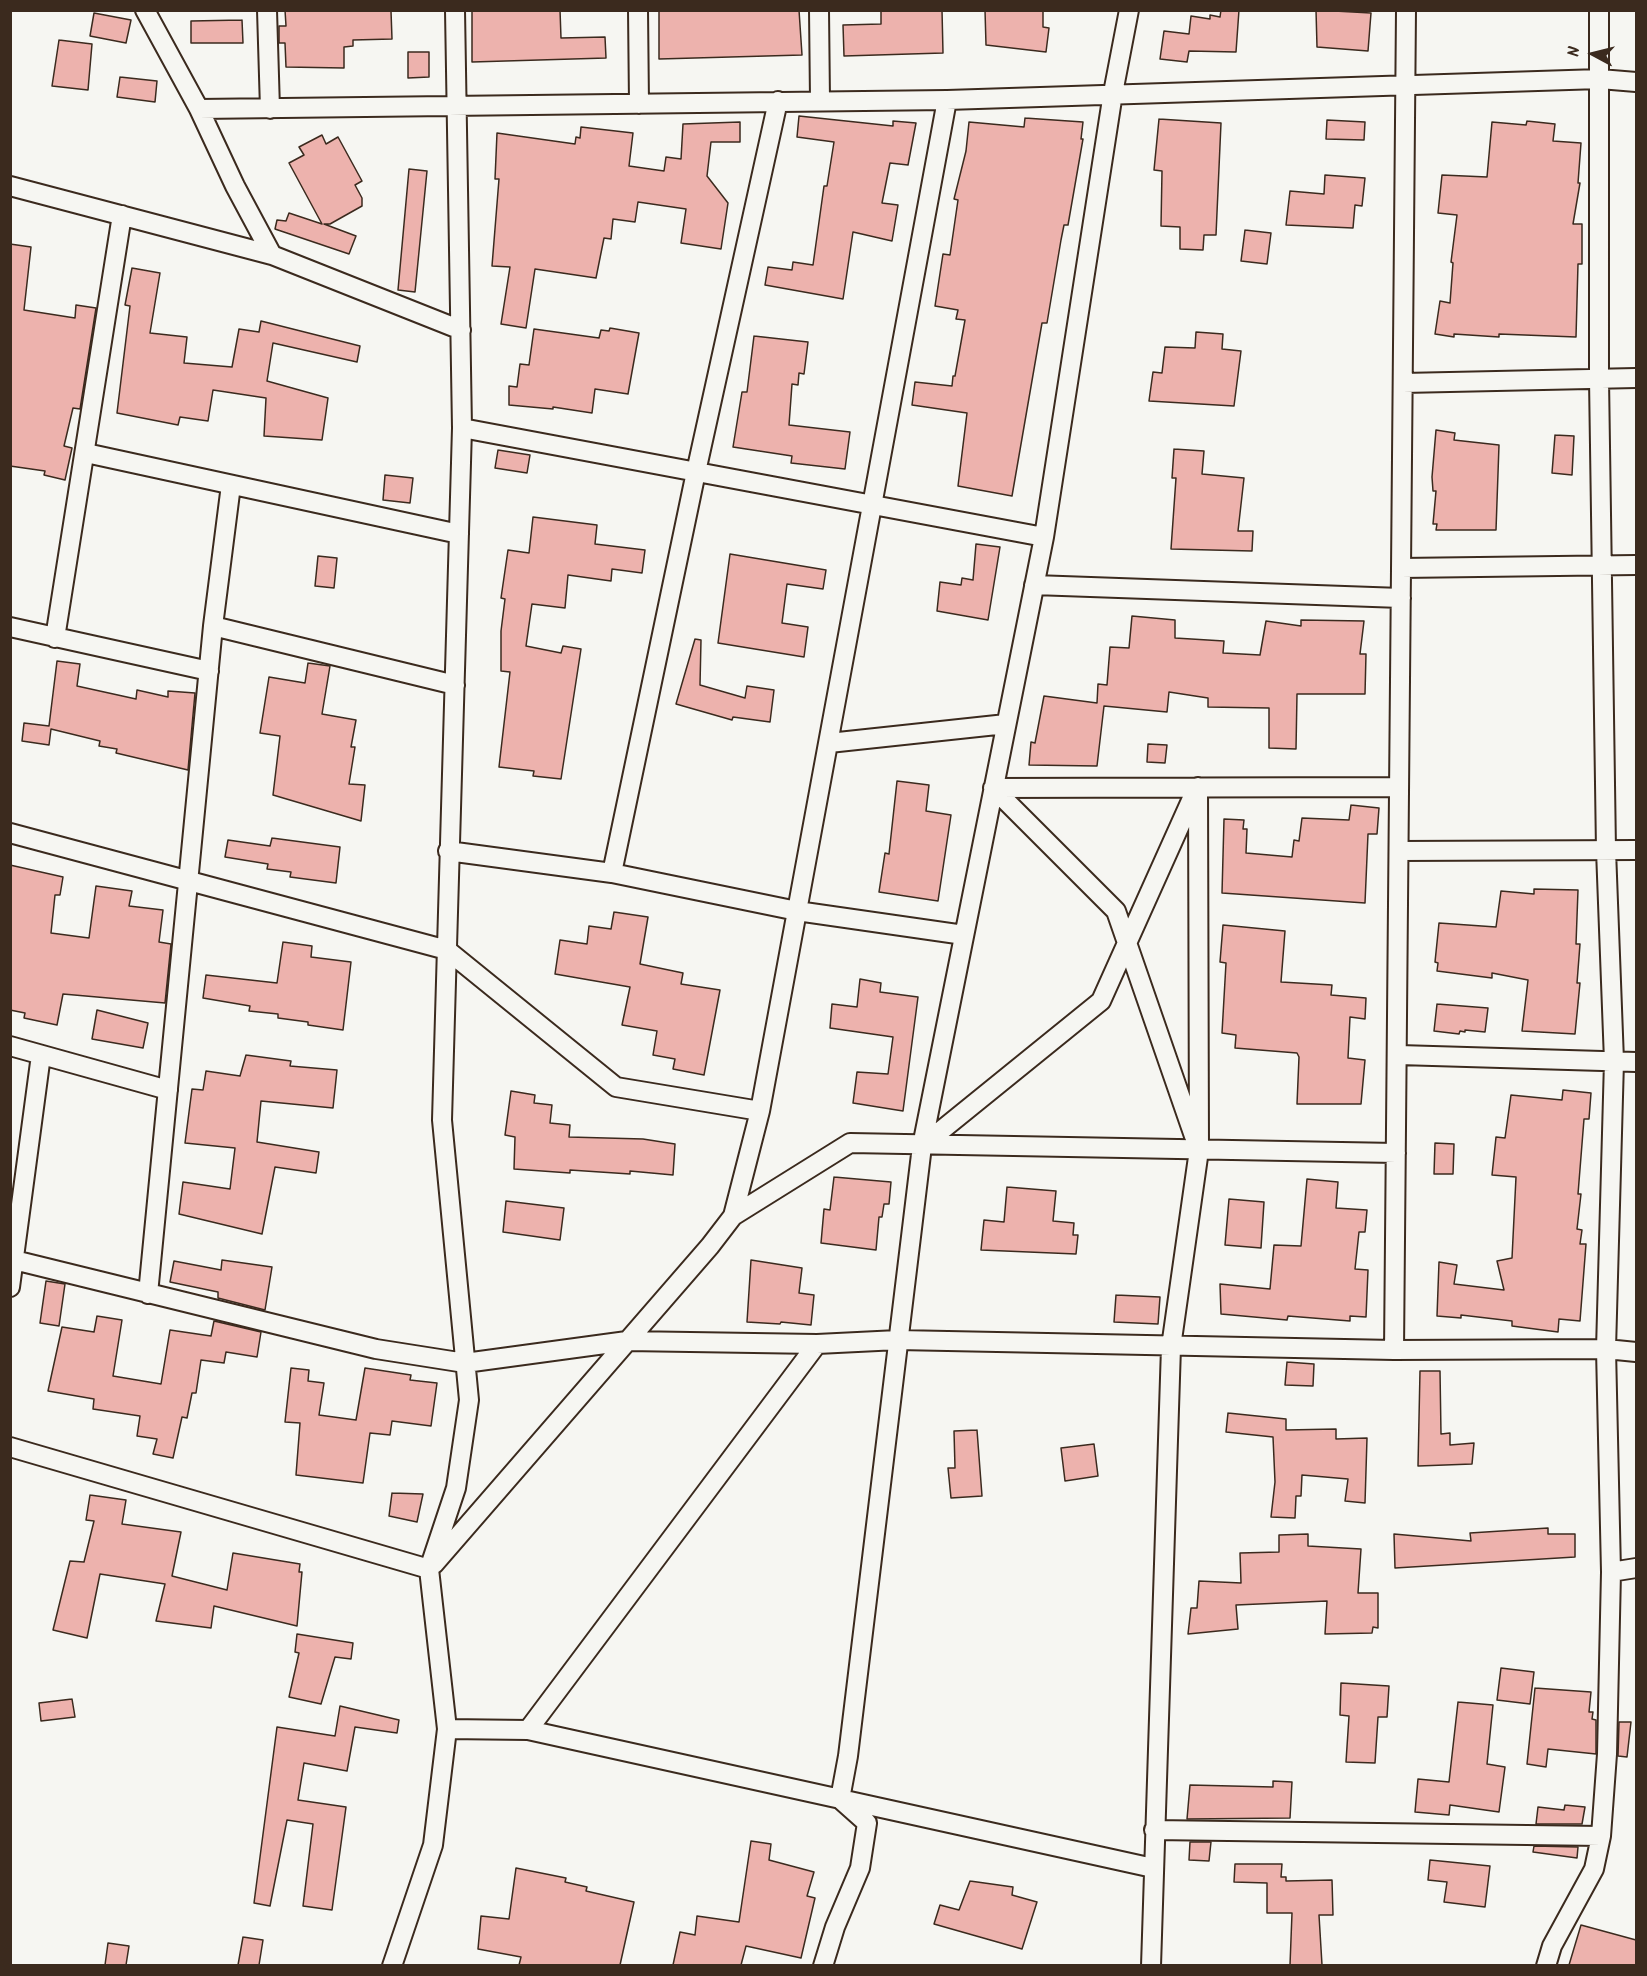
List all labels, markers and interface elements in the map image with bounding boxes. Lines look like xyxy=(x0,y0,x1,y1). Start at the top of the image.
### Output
north arrow xyxy=(1563,24,1623,84)
text: N xyxy=(1562,45,1588,58)

